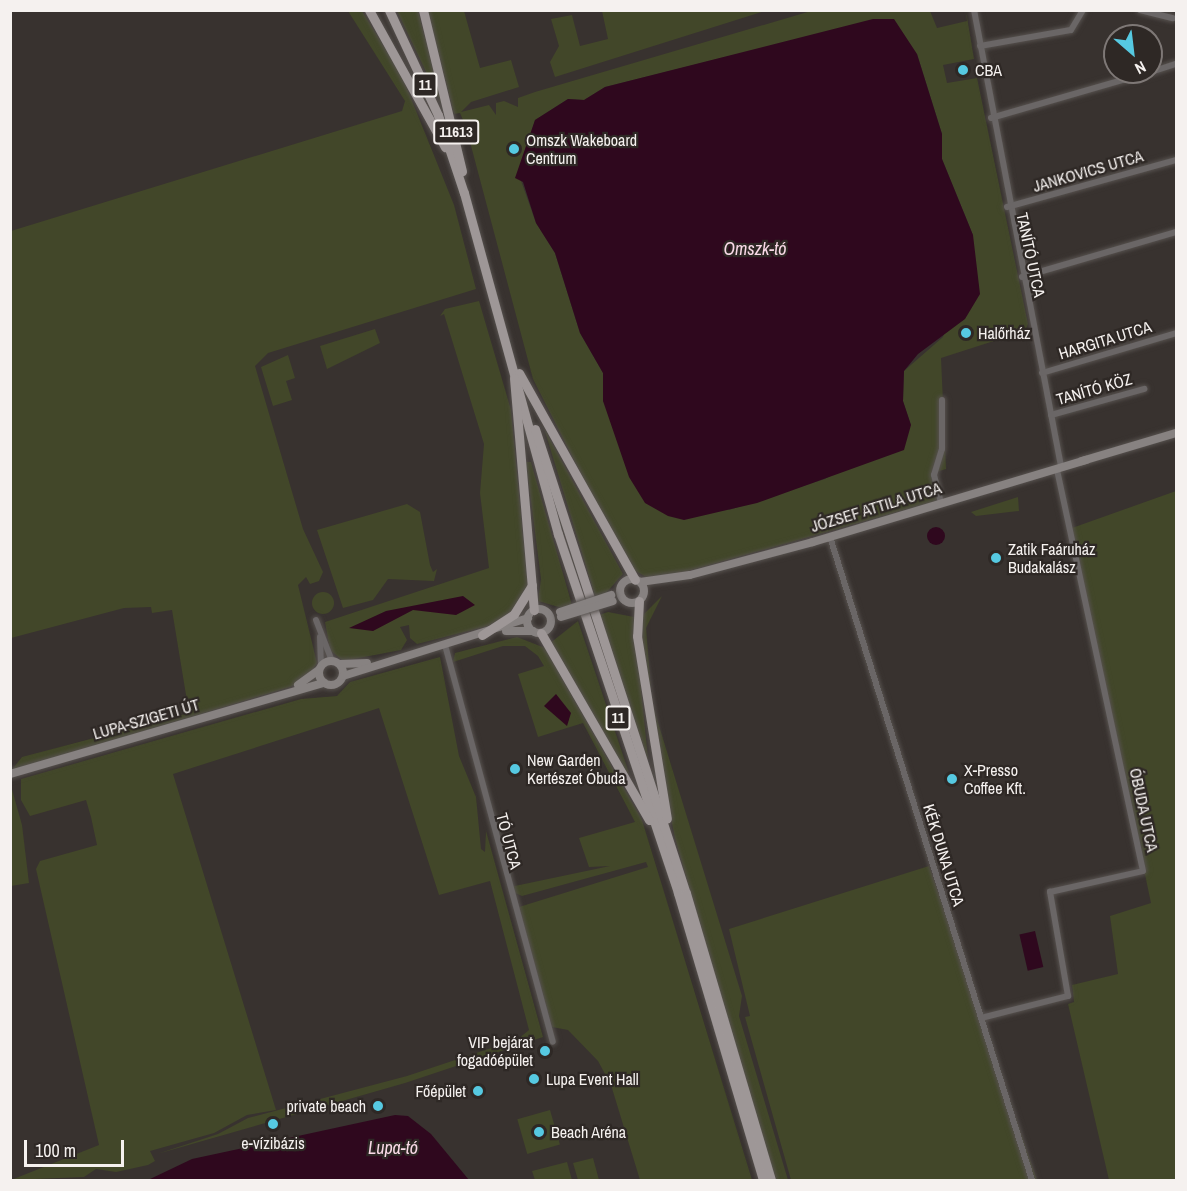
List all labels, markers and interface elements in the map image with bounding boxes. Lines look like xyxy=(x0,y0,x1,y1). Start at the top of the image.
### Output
north arrow xyxy=(1103,24,1163,84)
text: N xyxy=(1131,56,1150,80)
place label: CBA xyxy=(975,60,1002,80)
marker: CBA xyxy=(956,63,970,77)
road number: 11 xyxy=(412,73,438,97)
road number: 11613 xyxy=(432,120,480,144)
place label: Omszk Wakeboard Centrum xyxy=(526,130,637,168)
marker: Omszk Wakeboard Centrum xyxy=(507,142,521,156)
street label: JANKOVICS UTCA xyxy=(1031,146,1145,196)
street label: TANÍTÓ UTCA xyxy=(1013,211,1049,299)
water label: Omszk-tó xyxy=(723,238,787,260)
street label: HARGITA UTCA xyxy=(1056,317,1154,363)
place label: Halőrház xyxy=(978,323,1030,343)
marker: Halőrház xyxy=(959,326,973,340)
street label: TANÍTÓ KÖZ xyxy=(1054,369,1134,409)
street label: JÓZSEF ATTILA UTCA xyxy=(808,478,944,536)
place label: Zatik Faáruház Budakalász xyxy=(1008,539,1096,577)
marker: Zatik Faáruház Budakalász xyxy=(989,551,1003,565)
street label: LUPA-SZIGETI ÚT xyxy=(91,695,201,743)
road number: 11 xyxy=(604,706,632,730)
place label: New Garden Kertészet Óbuda xyxy=(527,750,625,788)
place label: X-Presso Coffee Kft. xyxy=(964,760,1026,798)
marker: New Garden Kertészet Óbuda xyxy=(508,762,522,776)
street label: ÓBUDA UTCA xyxy=(1126,766,1162,854)
marker: X-Presso Coffee Kft. xyxy=(945,772,959,786)
street label: KÉK DUNA UTCA xyxy=(919,801,969,909)
street label: TÓ UTCA xyxy=(492,811,526,871)
place label: VIP bejárat fogadóépület xyxy=(457,1032,533,1070)
marker: VIP bejárat fogadóépület xyxy=(538,1044,552,1058)
place label: Lupa Event Hall xyxy=(546,1069,639,1089)
marker: Lupa Event Hall xyxy=(527,1072,541,1086)
place label: Főépület xyxy=(416,1081,466,1101)
marker: Főépület xyxy=(471,1084,485,1098)
place label: private beach xyxy=(286,1096,366,1116)
marker: private beach xyxy=(371,1099,385,1113)
marker: e-vízibázis xyxy=(266,1117,280,1131)
place label: Beach Aréna xyxy=(551,1122,627,1142)
marker: Beach Aréna xyxy=(532,1125,546,1139)
scale bar xyxy=(27,1128,128,1166)
place label: e-vízibázis xyxy=(241,1133,305,1153)
water label: Lupa-tó xyxy=(368,1137,418,1159)
text: 100 m xyxy=(35,1138,76,1163)

